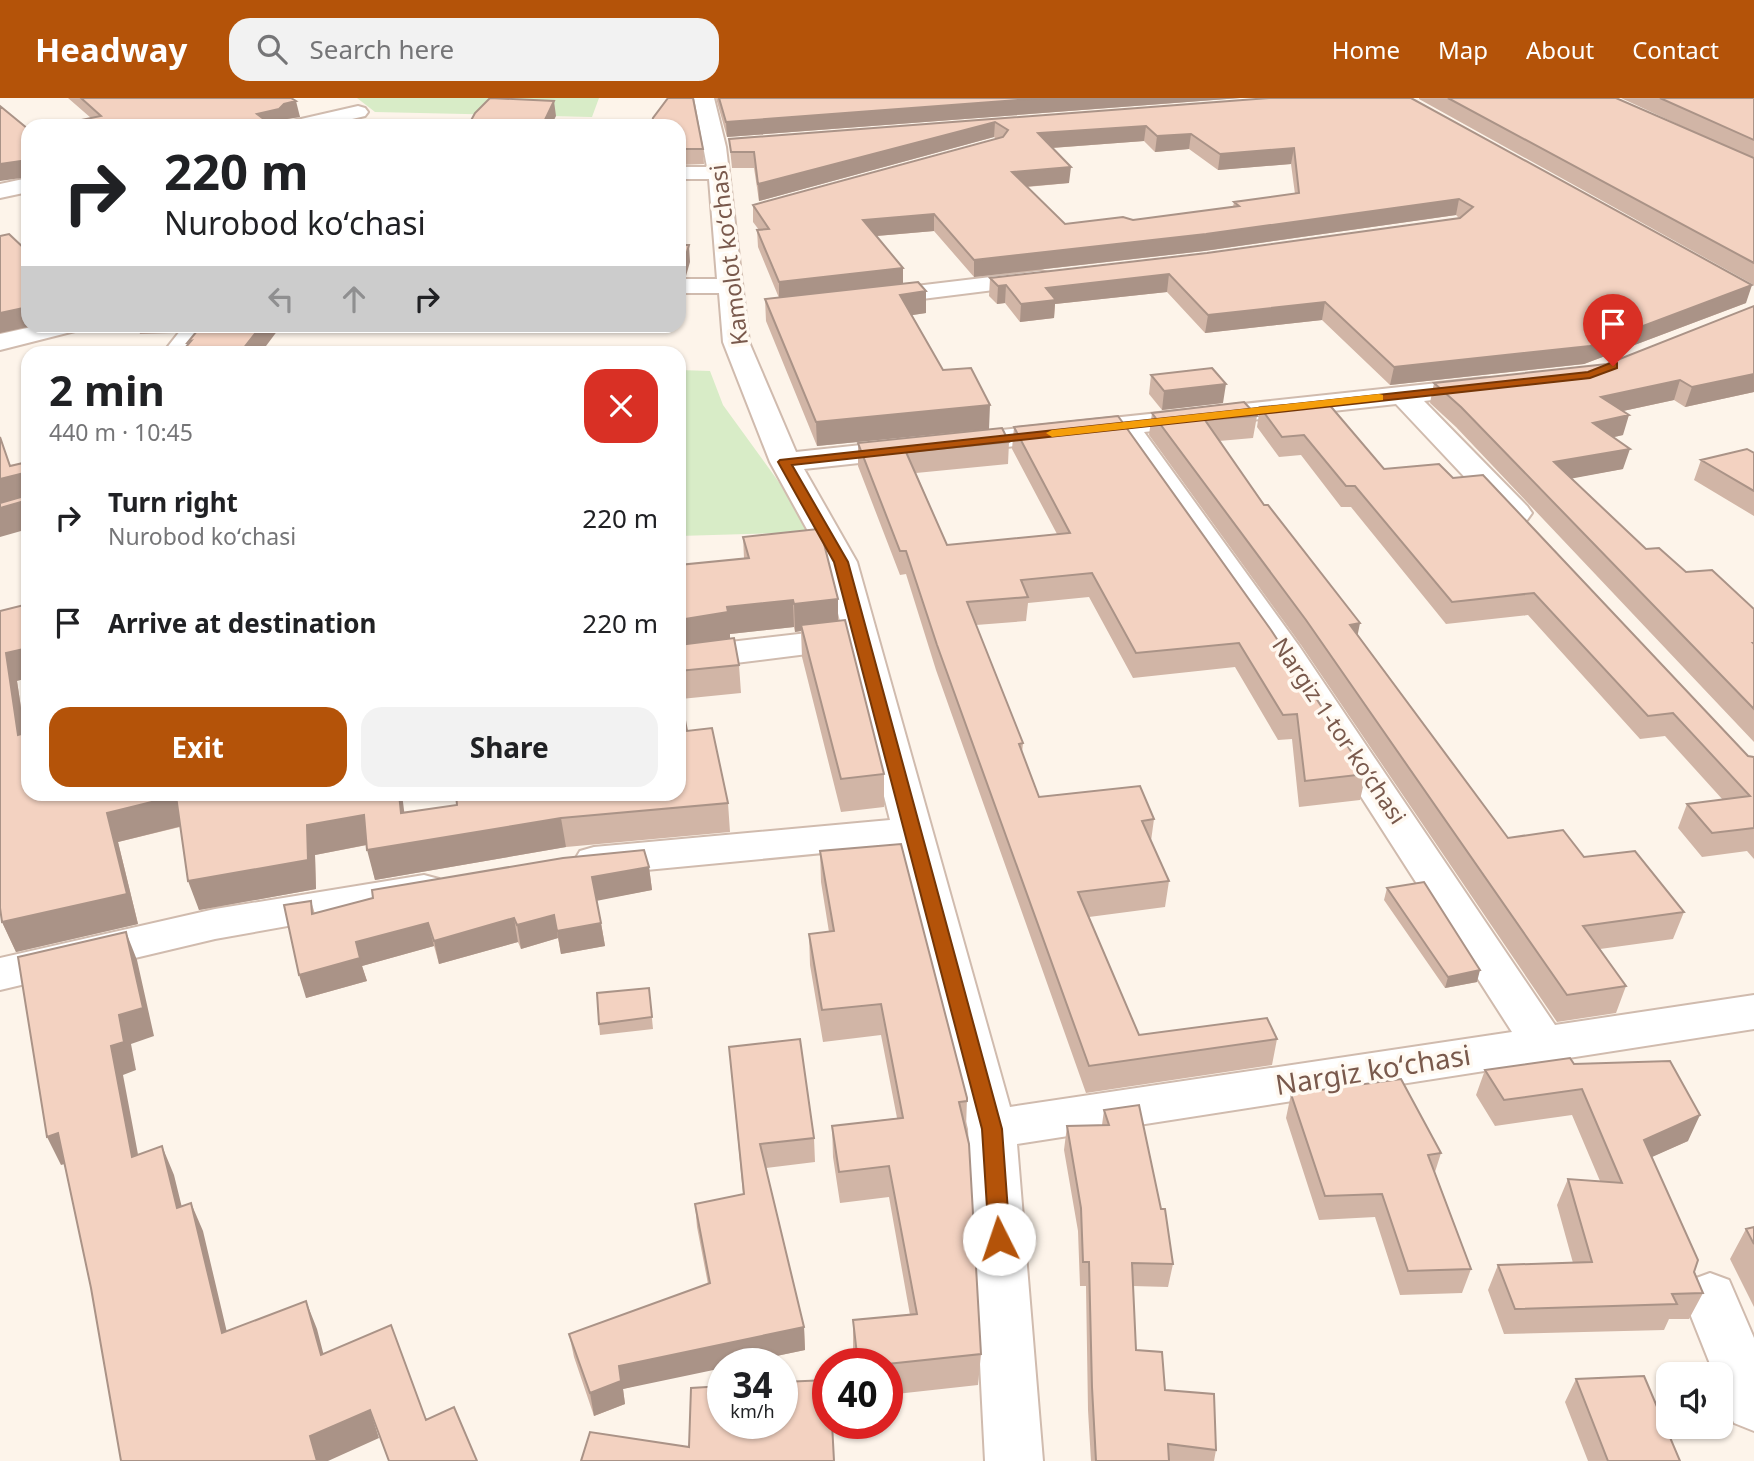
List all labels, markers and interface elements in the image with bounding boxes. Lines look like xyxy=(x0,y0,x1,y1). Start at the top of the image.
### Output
search box xyxy=(229,18,719,81)
text: Headway xyxy=(35,27,187,72)
icon: search xyxy=(253,30,291,68)
text: Search here xyxy=(309,31,454,67)
text: Home xyxy=(1332,33,1400,66)
text: Map xyxy=(1438,33,1488,66)
text: About xyxy=(1526,33,1594,66)
text: Contact xyxy=(1632,33,1719,66)
text: 220 m xyxy=(164,138,309,204)
icon: right xyxy=(49,147,140,238)
street label: Kamolot koʻchasi xyxy=(701,163,755,347)
text: Nurobod koʻchasi xyxy=(164,201,426,244)
icon: left xyxy=(262,280,300,318)
icon: ahead xyxy=(335,280,373,318)
icon: right xyxy=(408,280,446,318)
pin xyxy=(1583,294,1643,366)
icon: arrive xyxy=(1594,305,1632,343)
text: 2 min xyxy=(49,361,165,418)
button: close xyxy=(584,369,658,443)
text: 440 m · 10:45 xyxy=(49,416,193,448)
text: Turn right xyxy=(108,484,238,520)
icon: right xyxy=(49,499,87,537)
text: 220 m xyxy=(582,500,658,536)
text: Nurobod koʻchasi xyxy=(108,520,296,552)
icon: arrive xyxy=(49,604,87,642)
text: Arrive at destination xyxy=(108,605,377,641)
text: 220 m xyxy=(582,605,658,641)
street label: Nargiz 1-tor ko‘chasi xyxy=(1265,631,1414,830)
button: Exit xyxy=(49,707,347,787)
button: Share xyxy=(361,707,658,787)
street label: Nargiz koʻchasi xyxy=(1273,1035,1473,1103)
position arrow xyxy=(962,1202,1036,1276)
speed limit sign: 40 xyxy=(812,1348,903,1439)
text: 34 xyxy=(732,1361,773,1408)
map controls xyxy=(1656,1362,1733,1439)
button: sound xyxy=(1656,1362,1733,1439)
text: km/h xyxy=(730,1399,775,1423)

